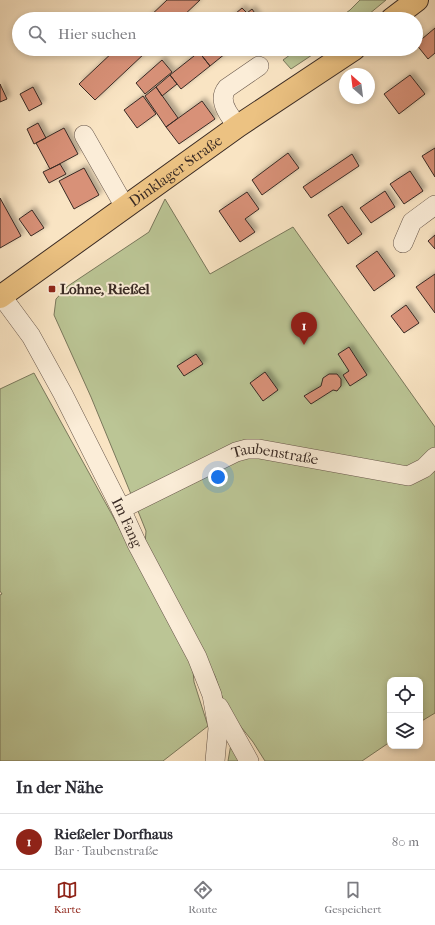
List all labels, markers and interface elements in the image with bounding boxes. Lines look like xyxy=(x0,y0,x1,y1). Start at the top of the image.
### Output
search box xyxy=(12,12,423,56)
icon: search xyxy=(26,23,48,45)
text: Hier suchen xyxy=(58,25,136,43)
north arrow xyxy=(339,68,375,104)
street label: Dinklager Straße xyxy=(125,131,226,211)
place label: Lohne, Rießel xyxy=(60,280,151,298)
marker: Lohne, Rießel xyxy=(47,284,57,294)
pin: 1 xyxy=(291,312,317,345)
street label: Taubenstraße xyxy=(229,439,320,469)
your location xyxy=(208,467,228,487)
street label: Im Fang xyxy=(108,494,147,551)
map controls xyxy=(387,677,423,749)
button: locate xyxy=(387,677,423,713)
button: layers xyxy=(387,713,423,749)
text: In der Nähe xyxy=(16,777,103,797)
text: Rießeler Dorfhaus xyxy=(54,825,173,843)
text: 1 xyxy=(27,834,31,849)
text: 80 m xyxy=(392,834,419,849)
text: Bar · Taubenstraße xyxy=(54,843,158,858)
tab: Karte xyxy=(54,879,81,916)
tab: Route xyxy=(188,879,217,916)
tab: Gespeichert xyxy=(324,879,381,916)

